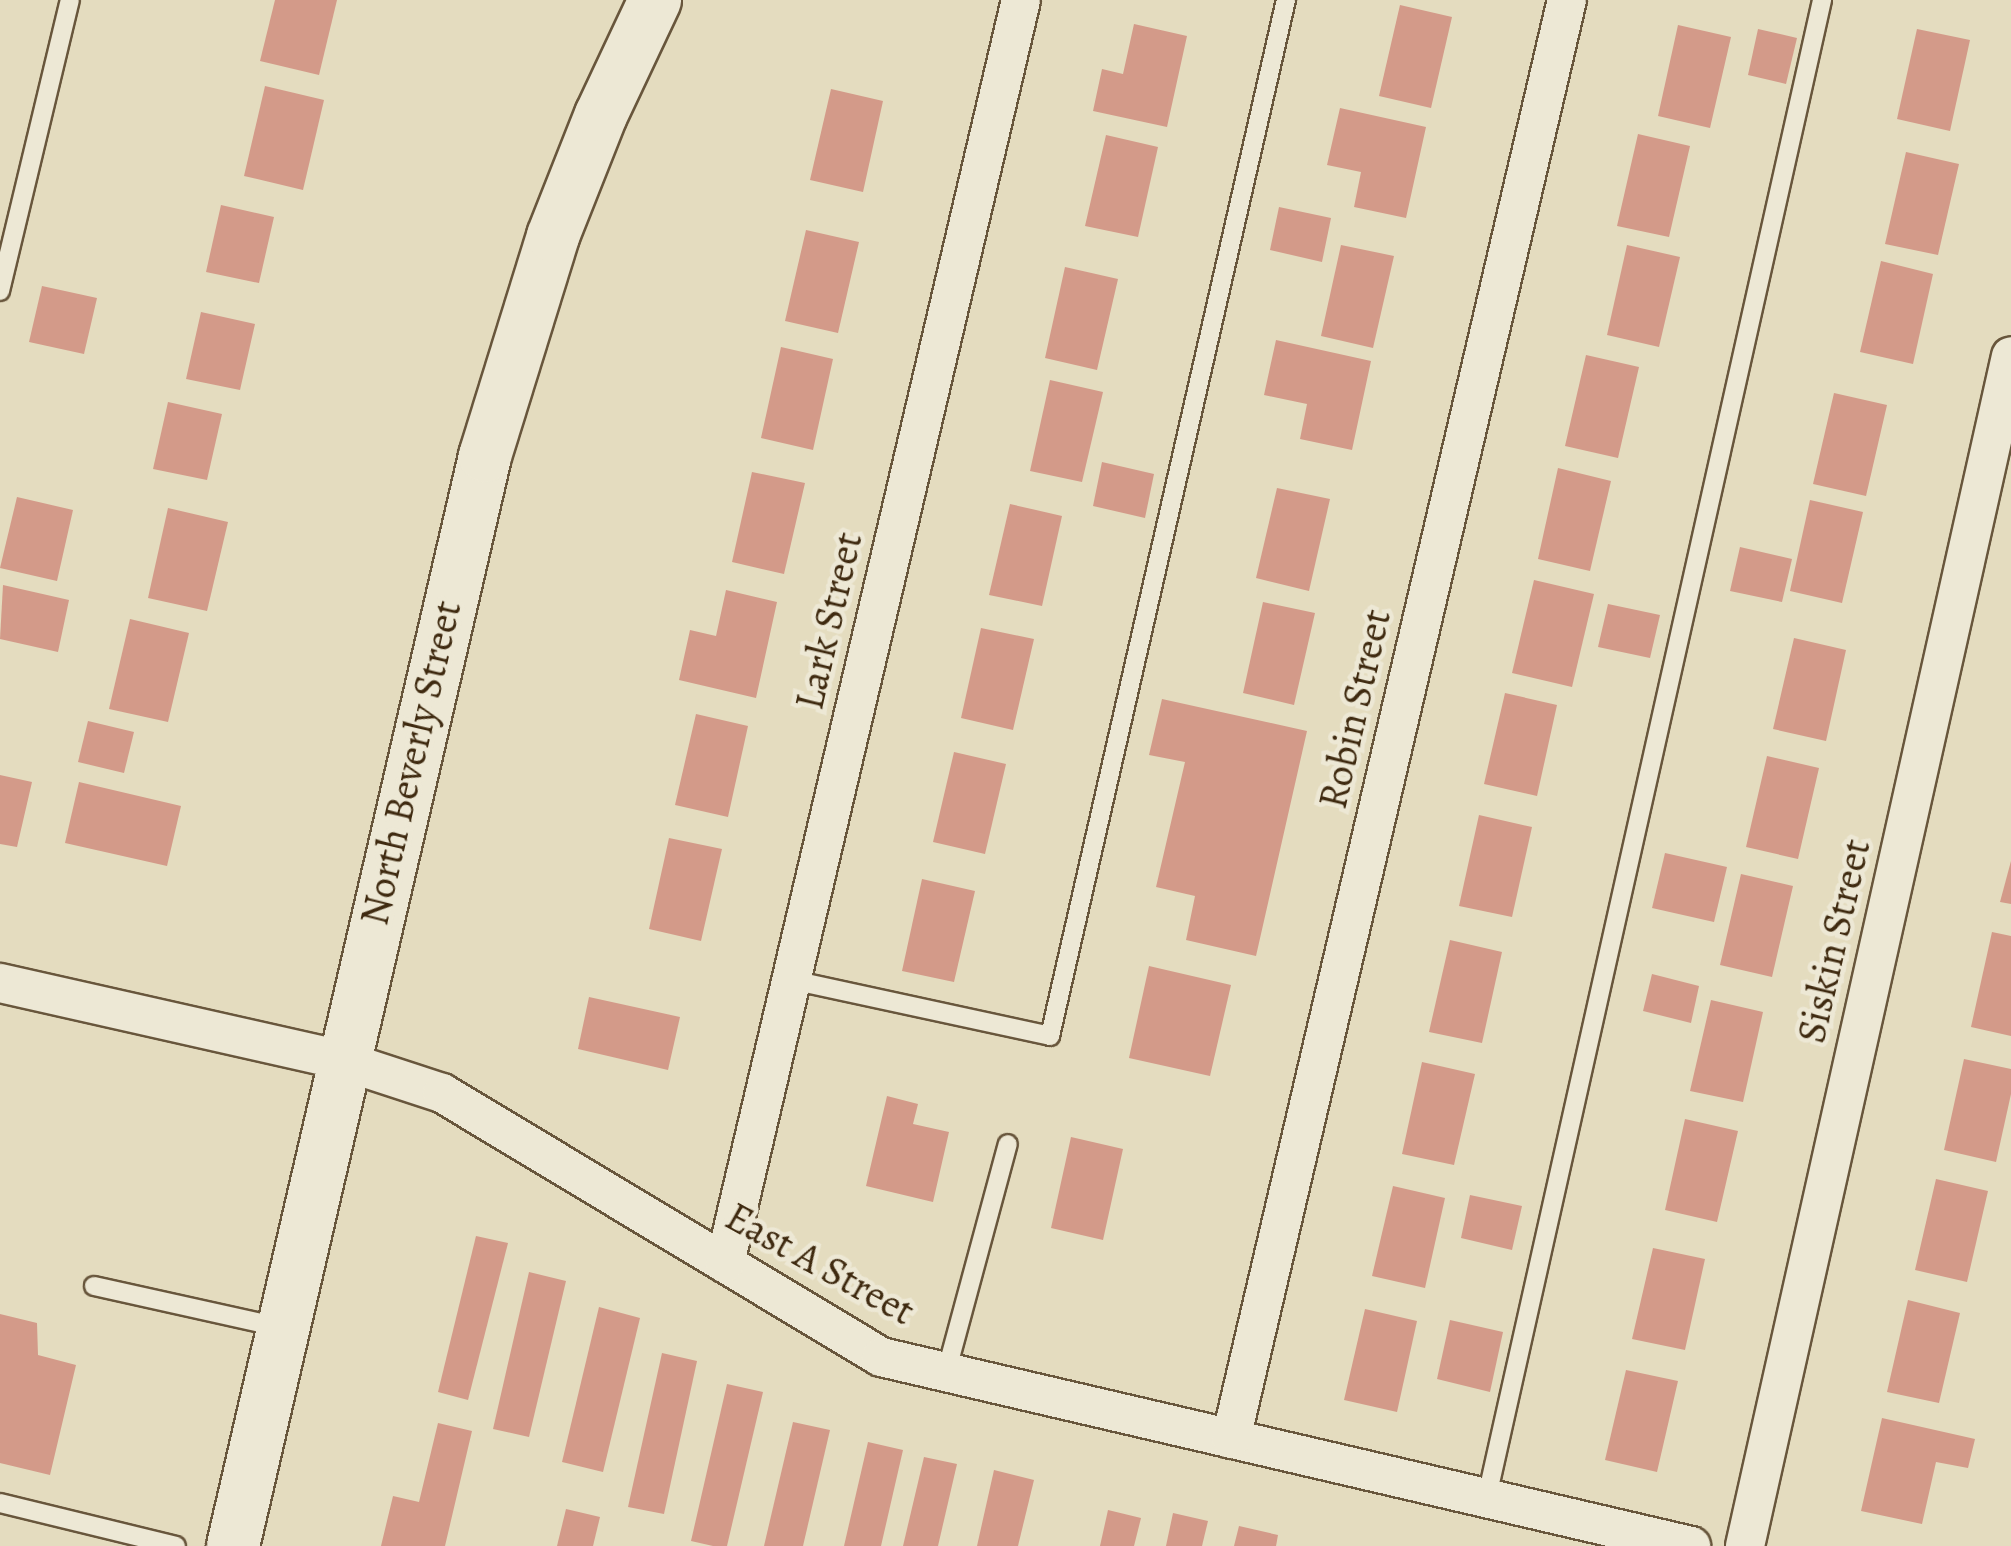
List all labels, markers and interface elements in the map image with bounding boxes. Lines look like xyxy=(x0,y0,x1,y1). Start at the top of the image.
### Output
street label: Lark Street xyxy=(785,528,873,714)
street label: North Beverly Street xyxy=(350,596,472,930)
street label: Robin Street xyxy=(1309,605,1401,813)
street label: Siskin Street xyxy=(1787,835,1881,1047)
street label: East A Street xyxy=(717,1193,923,1335)

